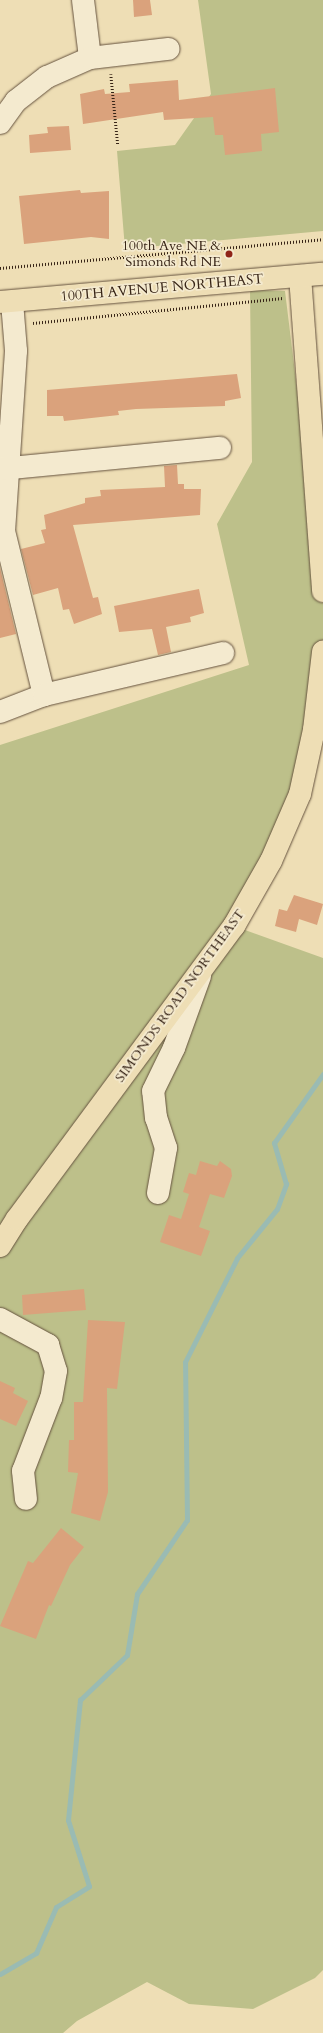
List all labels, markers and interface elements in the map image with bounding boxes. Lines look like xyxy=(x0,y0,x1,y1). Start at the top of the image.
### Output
place label: 100th Ave NE & Simonds Rd NE xyxy=(122,238,221,270)
marker: 100th Ave NE & Simonds Rd NE xyxy=(224,249,234,259)
street label: 100TH AVENUE NORTHEAST xyxy=(60,271,264,305)
street label: SIMONDS ROAD NORTHEAST xyxy=(112,906,248,1086)

